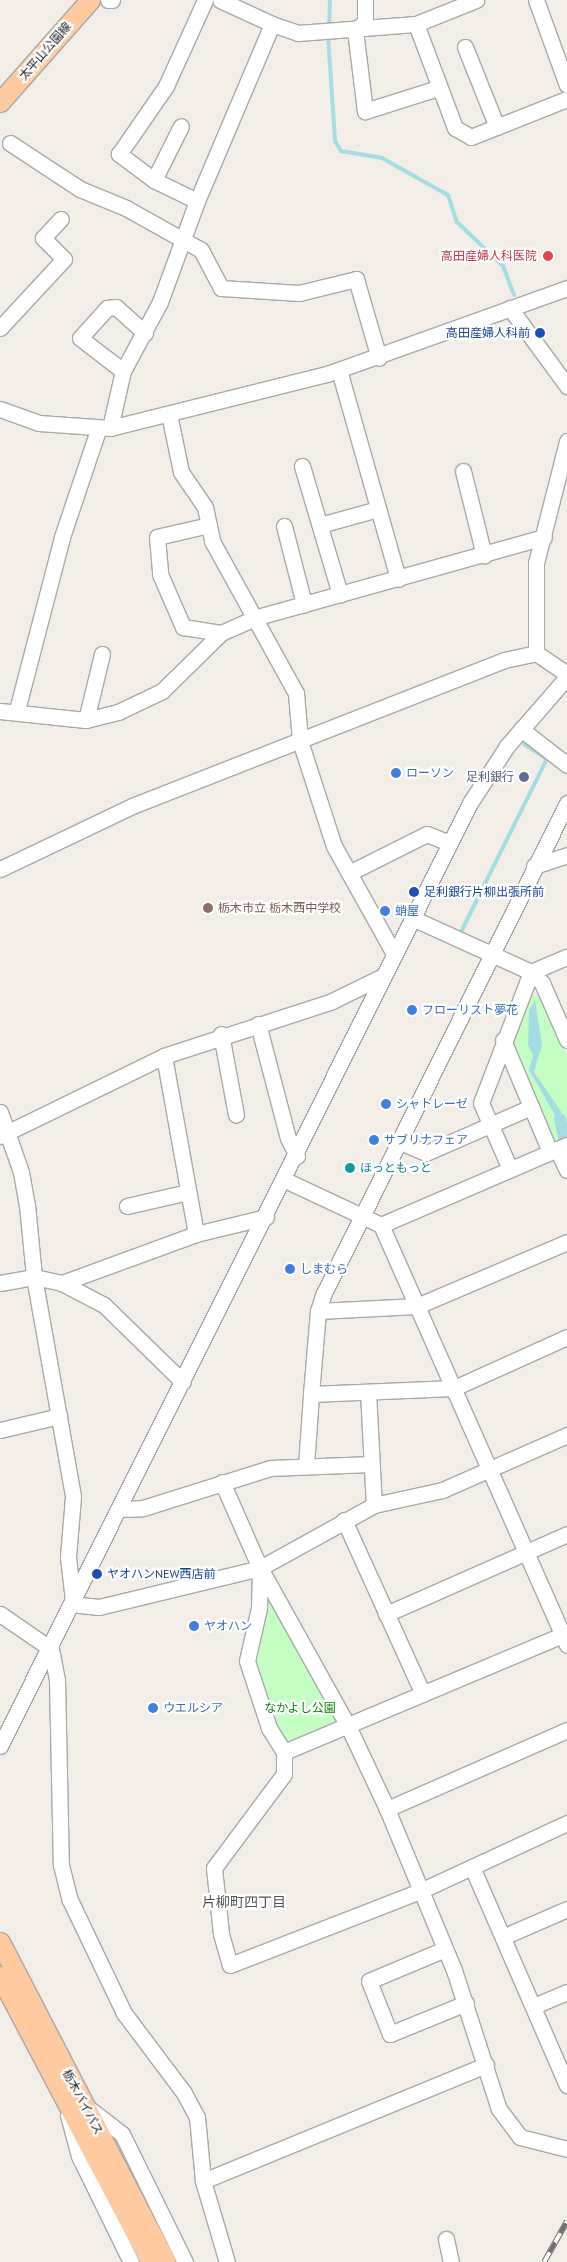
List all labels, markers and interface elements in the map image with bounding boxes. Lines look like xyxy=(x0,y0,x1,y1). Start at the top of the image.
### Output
street label: 太平山公園線 xyxy=(16,19,74,83)
place label: 高田産婦人科医院 xyxy=(441,249,537,263)
marker: 高田産婦人科医院 xyxy=(541,249,555,263)
place label: 高田産婦人科前 xyxy=(446,326,530,340)
marker: 高田産婦人科前 xyxy=(534,327,546,339)
place label: ローソン xyxy=(406,766,454,780)
marker: ローソン xyxy=(390,767,402,779)
place label: 足利銀行 xyxy=(466,770,514,784)
marker: 足利銀行 xyxy=(518,771,530,783)
place label: 足利銀行片柳出張所前 xyxy=(424,885,544,899)
marker: 足利銀行片柳出張所前 xyxy=(408,886,420,898)
place label: 栃木市立 栃木西中学校 xyxy=(218,901,341,915)
marker: 栃木市立 栃木西中学校 xyxy=(202,902,214,914)
place label: 蛸屋 xyxy=(395,904,419,918)
marker: 蛸屋 xyxy=(379,905,391,917)
place label: フローリスト夢花 xyxy=(422,1003,518,1017)
marker: フローリスト夢花 xyxy=(406,1004,418,1016)
place label: シャトレーゼ xyxy=(396,1097,468,1111)
marker: シャトレーゼ xyxy=(380,1098,392,1110)
place label: サブリナフェア xyxy=(384,1133,468,1147)
marker: サブリナフェア xyxy=(368,1134,380,1146)
place label: ほっともっと xyxy=(360,1161,432,1175)
marker: ほっともっと xyxy=(344,1162,356,1174)
place label: しまむら xyxy=(300,1262,348,1276)
marker: しまむら xyxy=(284,1263,296,1275)
place label: ヤオハンNEW西店前 xyxy=(107,1567,215,1581)
marker: ヤオハンNEW西店前 xyxy=(91,1568,103,1580)
place label: ヤオハン xyxy=(204,1619,252,1633)
marker: ヤオハン xyxy=(188,1620,200,1632)
place label: ウエルシア xyxy=(163,1701,223,1715)
park label: なかよし公園 xyxy=(264,1701,336,1715)
marker: ウエルシア xyxy=(147,1702,159,1714)
district label: 片柳町四丁目 xyxy=(202,1894,286,1910)
street label: 栃木バイパス xyxy=(60,2067,106,2137)

